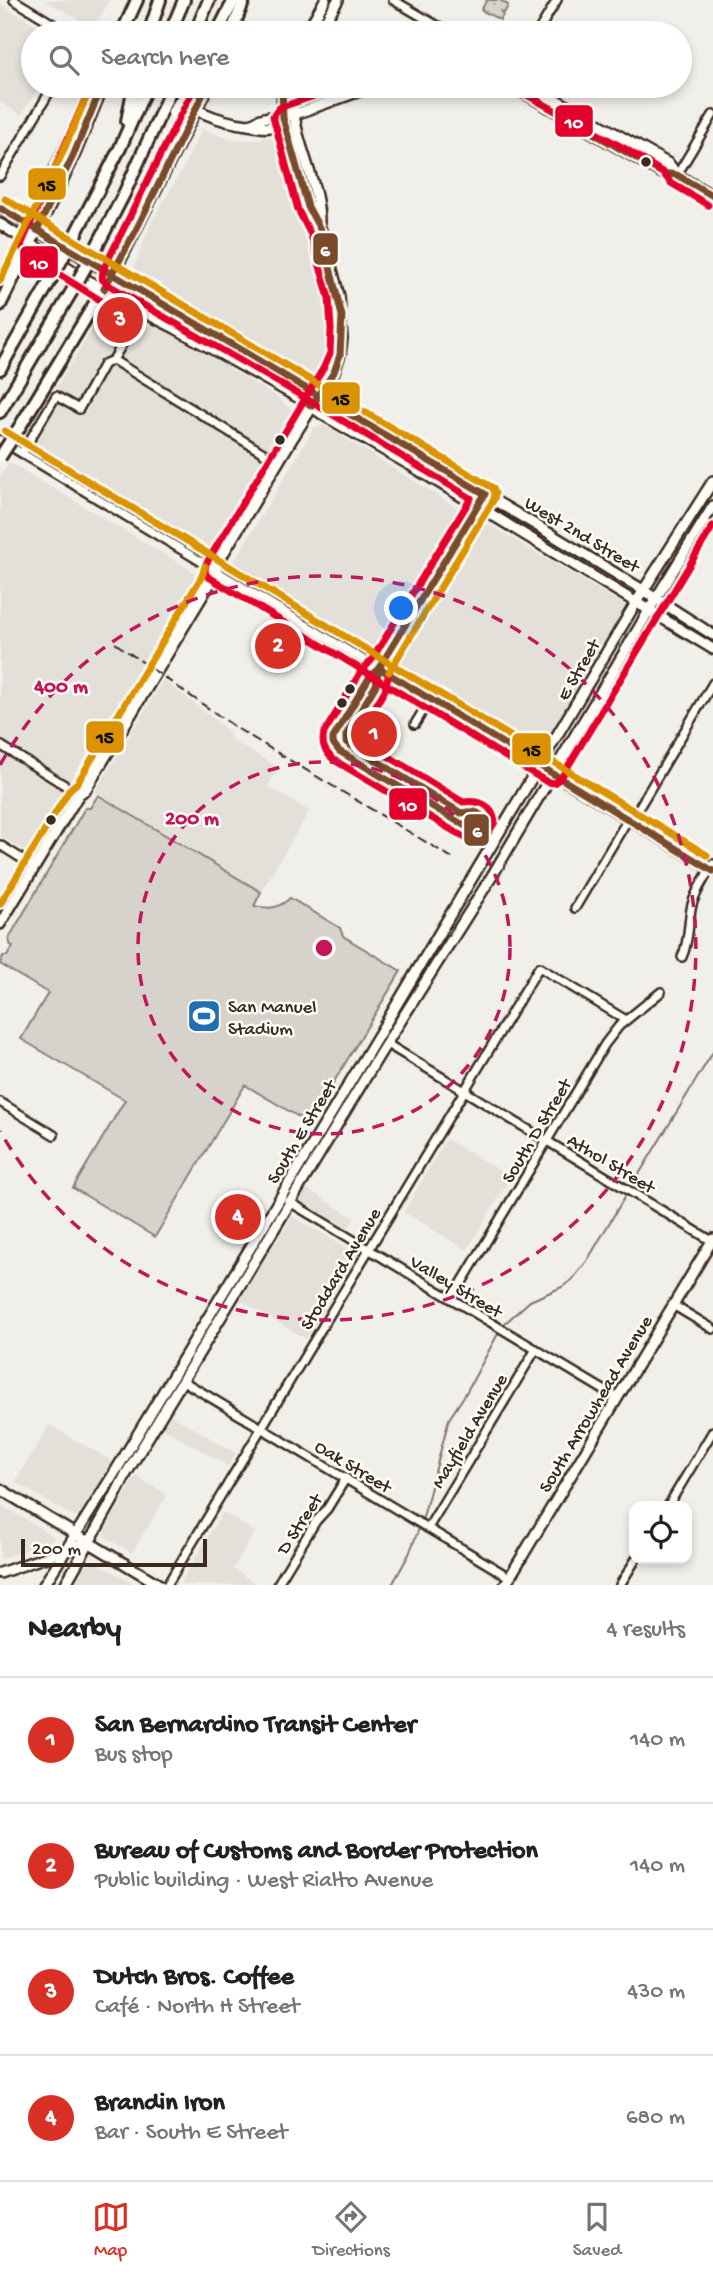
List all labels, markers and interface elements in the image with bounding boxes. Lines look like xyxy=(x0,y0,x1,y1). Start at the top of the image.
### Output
search box xyxy=(21,21,692,98)
icon: search xyxy=(45,41,83,79)
text: Search here xyxy=(101,44,229,75)
line badge: 10 xyxy=(554,104,594,138)
text: 10 xyxy=(564,113,583,136)
unlabelled marker xyxy=(639,155,653,169)
line badge: 15 xyxy=(27,167,67,201)
text: 15 xyxy=(37,176,56,199)
line badge: 6 xyxy=(312,232,339,266)
text: 6 xyxy=(320,241,330,264)
line badge: 10 xyxy=(19,245,59,279)
text: 10 xyxy=(29,254,48,277)
pin: 3 xyxy=(97,294,143,346)
line badge: 15 xyxy=(321,381,361,415)
text: 15 xyxy=(331,390,350,413)
unlabelled marker xyxy=(273,433,287,447)
street label: West 2nd Street xyxy=(520,493,645,580)
your location xyxy=(384,591,418,625)
pin: 2 xyxy=(255,620,301,672)
street label: E Street xyxy=(553,634,608,706)
text: 400 m xyxy=(33,676,88,701)
unlabelled marker xyxy=(343,682,357,696)
unlabelled marker xyxy=(335,696,349,710)
pin: 1 xyxy=(351,708,397,760)
line badge: 15 xyxy=(85,720,125,754)
text: 15 xyxy=(95,728,114,751)
line badge: 15 xyxy=(511,732,552,766)
text: 15 xyxy=(522,741,541,764)
line badge: 10 xyxy=(388,787,428,821)
text: 10 xyxy=(398,796,417,819)
text: 200 m xyxy=(165,808,219,833)
unlabelled marker xyxy=(44,813,58,827)
line badge: 6 xyxy=(463,813,490,847)
text: 6 xyxy=(472,822,482,845)
centre of rings xyxy=(312,936,336,960)
sports icon: San Manuel Stadium xyxy=(185,997,223,1035)
place label: San Manuel Stadium xyxy=(228,997,317,1042)
street label: South D Street xyxy=(498,1074,579,1188)
street label: South E Street xyxy=(263,1075,344,1189)
street label: Athol Street xyxy=(562,1130,660,1201)
pin: 4 xyxy=(215,1191,261,1243)
street label: Stoddard Avenue xyxy=(296,1204,388,1335)
street label: Valley Street xyxy=(404,1251,508,1326)
street label: South Arrowhead Avenue xyxy=(535,1312,659,1498)
street label: Mayfield Avenue xyxy=(428,1370,514,1493)
street label: Oak Street xyxy=(310,1436,397,1501)
street label: D Street xyxy=(272,1488,330,1561)
map controls xyxy=(629,1501,692,1564)
button: locate xyxy=(629,1501,692,1564)
scale bar xyxy=(21,1536,206,1568)
text: 200 m xyxy=(32,1539,81,1562)
text: Nearby xyxy=(28,1613,121,1648)
text: 4 results xyxy=(606,1617,685,1644)
text: San Bernardino Transit Center xyxy=(95,1711,416,1742)
text: 1 xyxy=(46,1727,56,1754)
text: 140 m xyxy=(630,1727,685,1754)
text: Bus stop xyxy=(95,1742,173,1769)
text: Bureau of Customs and Border Protection xyxy=(95,1837,538,1868)
text: 2 xyxy=(45,1853,57,1880)
text: 140 m xyxy=(630,1853,685,1880)
text: Public building · West Rialto Avenue xyxy=(95,1868,433,1895)
text: Dutch Bros. Coffee xyxy=(95,1963,294,1994)
text: 3 xyxy=(45,1979,57,2006)
text: 430 m xyxy=(627,1979,685,2006)
text: Café · North H Street xyxy=(95,1994,299,2021)
text: Brandin Iron xyxy=(95,2089,225,2120)
text: 4 xyxy=(46,2105,56,2132)
text: 680 m xyxy=(626,2105,685,2132)
text: Bar · South E Street xyxy=(95,2120,287,2147)
tab: Map xyxy=(92,2198,130,2263)
tab: Directions xyxy=(313,2198,390,2263)
tab: Saved xyxy=(573,2198,621,2263)

